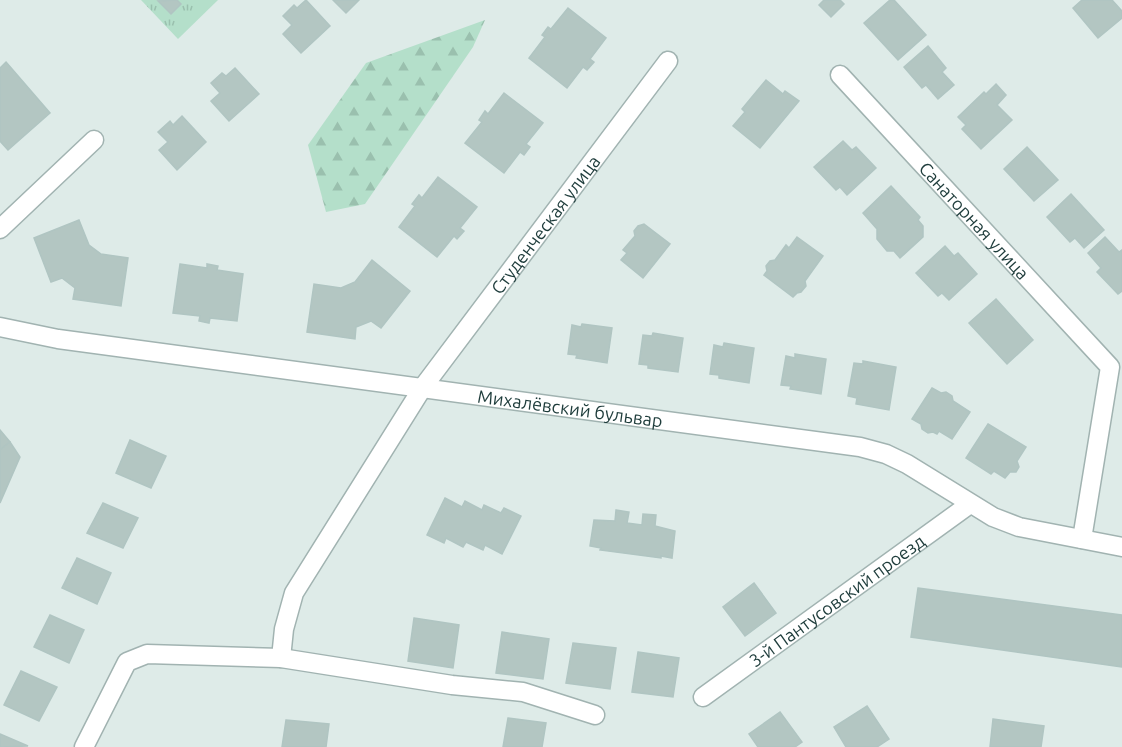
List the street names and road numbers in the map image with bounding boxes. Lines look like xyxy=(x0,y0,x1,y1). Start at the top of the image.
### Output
street label: Студенческая улица xyxy=(487,151,604,298)
street label: Санаторная улица xyxy=(915,158,1033,283)
street label: Михалёвский бульвар xyxy=(476,386,664,430)
street label: 3-й Пантусовский проезд xyxy=(745,530,929,671)

